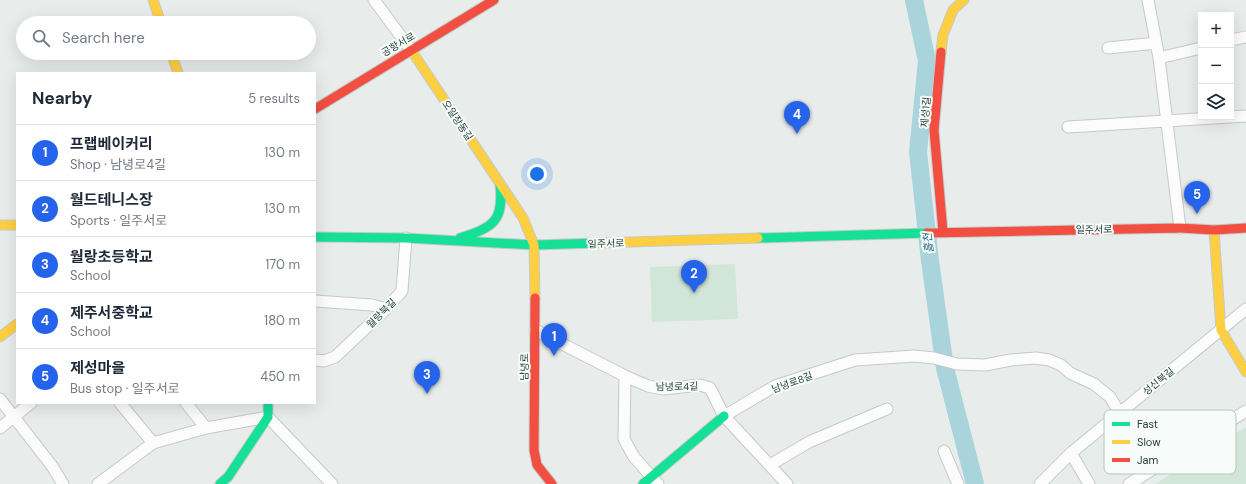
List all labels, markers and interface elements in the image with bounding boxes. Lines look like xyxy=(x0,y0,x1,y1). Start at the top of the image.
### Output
map controls xyxy=(1198,12,1234,120)
button: + xyxy=(1198,12,1234,48)
search box xyxy=(16,16,316,60)
icon: search xyxy=(30,27,52,49)
text: Search here xyxy=(62,28,145,48)
street label: 공항서로 xyxy=(379,30,417,59)
button: − xyxy=(1198,48,1234,84)
button: layers xyxy=(1198,84,1234,120)
text: Nearby xyxy=(32,87,92,109)
text: 5 results xyxy=(248,90,300,107)
street label: 제성1길 xyxy=(918,96,933,128)
street label: 오일장동길 xyxy=(439,98,476,143)
pin: 4 xyxy=(784,101,810,134)
text: 프랩베이커리 xyxy=(70,134,153,154)
text: 1 xyxy=(43,144,47,161)
text: 130 m xyxy=(264,144,300,161)
text: Shop · 남녕로4길 xyxy=(70,156,166,173)
your location xyxy=(527,164,547,184)
pin: 5 xyxy=(1184,181,1210,214)
text: 월드테니스장 xyxy=(70,190,153,210)
text: 2 xyxy=(41,200,49,217)
text: 130 m xyxy=(264,200,300,217)
text: Sports · 일주서로 xyxy=(70,212,167,229)
street label: 일주서로 xyxy=(1075,223,1113,236)
water label: 흘천 xyxy=(920,230,936,254)
street label: 일주서로 xyxy=(587,236,625,251)
text: 월랑초등학교 xyxy=(70,247,153,267)
text: 3 xyxy=(41,256,49,273)
text: 170 m xyxy=(265,256,300,273)
pin: 2 xyxy=(681,260,707,293)
text: School xyxy=(70,267,111,284)
street label: 월랑북길 xyxy=(364,296,399,331)
text: 제주서중학교 xyxy=(70,303,153,323)
text: 4 xyxy=(41,312,49,329)
text: 180 m xyxy=(264,312,300,329)
text: School xyxy=(70,323,111,340)
pin: 1 xyxy=(541,323,567,356)
street label: 남녕로 xyxy=(518,353,531,381)
text: 제성마을 xyxy=(70,358,125,378)
pin: 3 xyxy=(414,361,440,394)
street label: 성신북길 xyxy=(1140,365,1177,398)
text: 5 xyxy=(41,368,49,385)
text: 450 m xyxy=(260,368,300,385)
street label: 남녕로8길 xyxy=(770,369,815,396)
text: Bus stop · 일주서로 xyxy=(70,380,180,397)
street label: 남녕로4길 xyxy=(655,380,699,393)
legend xyxy=(1104,410,1236,474)
text: Fast xyxy=(1137,417,1158,431)
text: Slow xyxy=(1137,435,1161,449)
text: Jam xyxy=(1137,453,1158,467)

